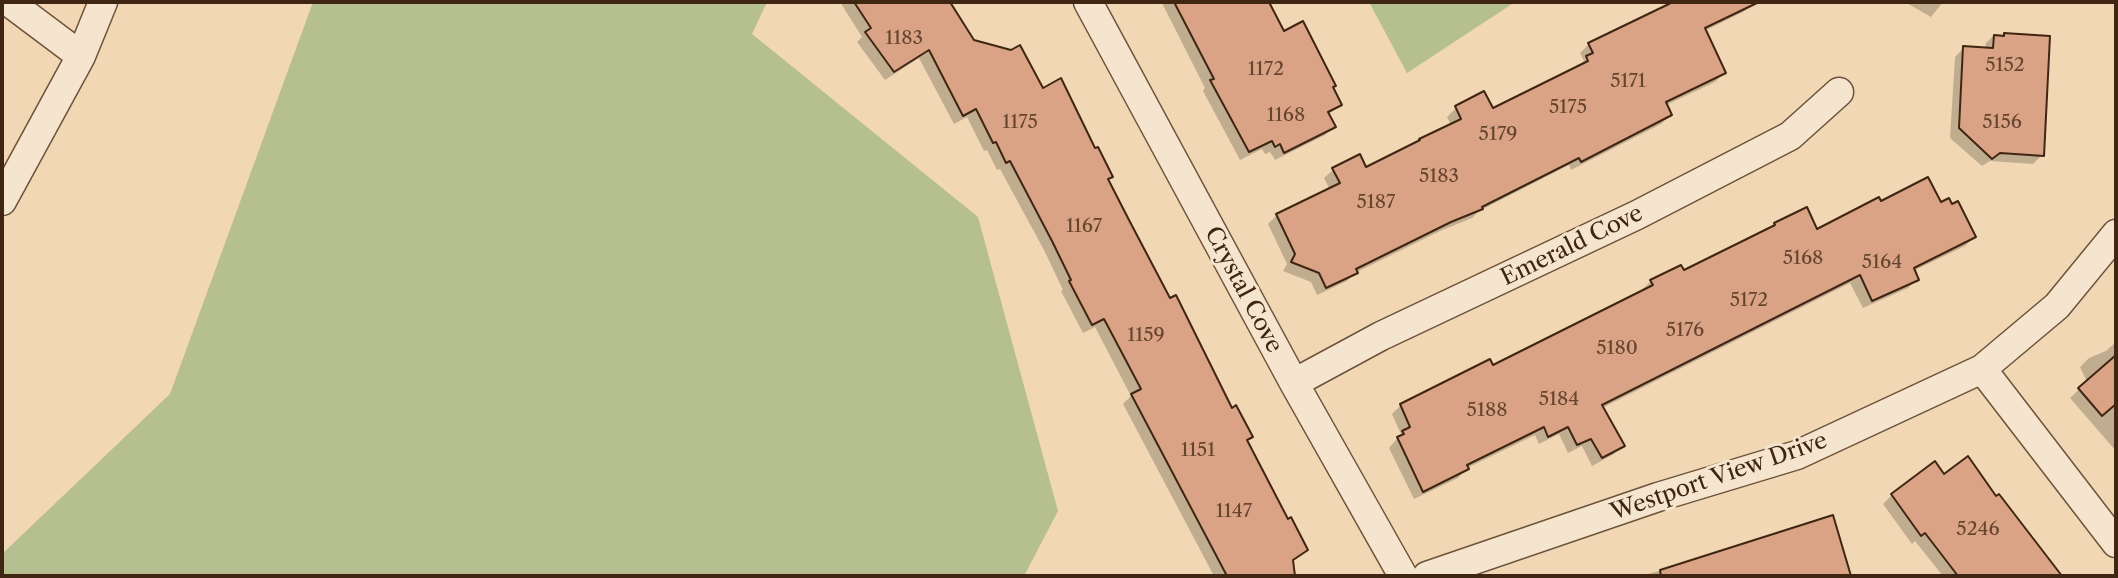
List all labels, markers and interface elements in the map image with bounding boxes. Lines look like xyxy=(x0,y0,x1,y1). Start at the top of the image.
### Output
house number: 1183 xyxy=(885,28,923,50)
house number: 5152 xyxy=(1985,55,2025,77)
house number: 1172 xyxy=(1248,59,1284,81)
house number: 5171 xyxy=(1610,71,1646,93)
house number: 5175 xyxy=(1549,97,1587,119)
house number: 1168 xyxy=(1267,105,1305,127)
house number: 1175 xyxy=(1002,112,1038,134)
house number: 5156 xyxy=(1982,112,2022,134)
house number: 5179 xyxy=(1479,124,1517,146)
house number: 5183 xyxy=(1419,166,1459,188)
house number: 5187 xyxy=(1357,192,1395,214)
street label: Emerald Cove xyxy=(1496,200,1648,292)
house number: 1167 xyxy=(1066,216,1102,238)
street label: Crystal Cove xyxy=(1198,222,1288,358)
house number: 5168 xyxy=(1783,248,1823,270)
house number: 5164 xyxy=(1862,252,1902,274)
house number: 5172 xyxy=(1730,290,1768,312)
house number: 5176 xyxy=(1666,320,1704,342)
house number: 1159 xyxy=(1127,325,1165,347)
house number: 5180 xyxy=(1596,338,1638,360)
house number: 5184 xyxy=(1539,389,1579,411)
house number: 5188 xyxy=(1467,400,1507,422)
street label: Westport View Drive xyxy=(1607,427,1831,527)
house number: 1151 xyxy=(1181,440,1215,462)
house number: 1147 xyxy=(1216,501,1252,523)
house number: 5246 xyxy=(1956,519,2000,541)

